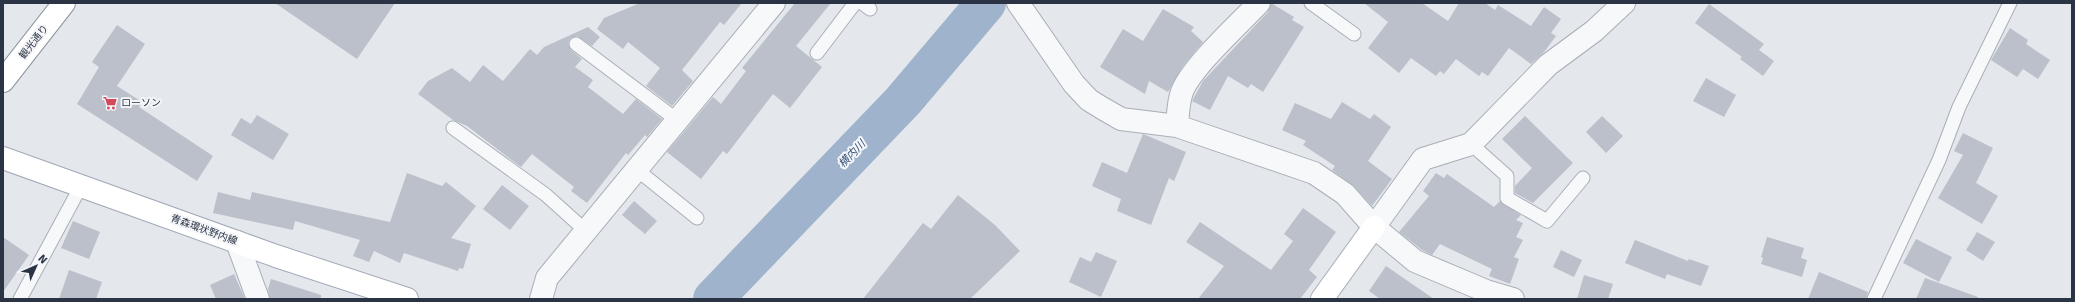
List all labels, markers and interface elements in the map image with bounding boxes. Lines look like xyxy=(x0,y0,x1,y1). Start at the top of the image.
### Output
street label: 観光通り xyxy=(17,23,51,61)
supermarket icon: ローソン xyxy=(102,95,118,111)
place label: ローソン xyxy=(121,97,161,109)
water label: 横内川 xyxy=(836,137,869,170)
street label: 青森環状野内線 xyxy=(169,212,239,248)
north arrow xyxy=(16,246,56,286)
text: N xyxy=(35,252,50,267)

